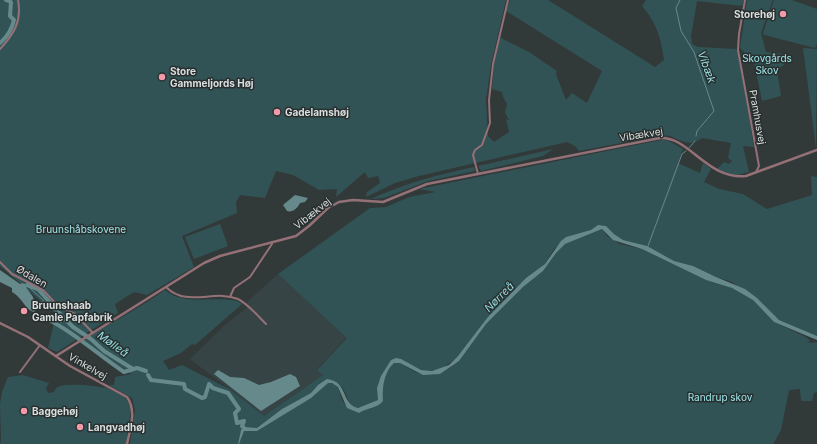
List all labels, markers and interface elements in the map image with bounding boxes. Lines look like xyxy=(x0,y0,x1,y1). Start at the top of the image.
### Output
place label: Storehøj xyxy=(734,8,775,20)
marker: Storehøj xyxy=(778,9,788,19)
water label: Vibæk xyxy=(695,49,720,86)
park label: Skovgårds Skov xyxy=(742,52,792,76)
place label: Store Gammeljords Høj xyxy=(170,65,254,89)
marker: Store Gammeljords Høj xyxy=(157,72,167,82)
street label: Pramhusvej xyxy=(747,89,769,145)
place label: Gadelamshøj xyxy=(285,106,349,118)
marker: Gadelamshøj xyxy=(272,107,282,117)
street label: Vibækvej xyxy=(618,125,664,143)
street label: Vibækvej xyxy=(291,195,333,231)
park label: Bruunshåbskovene xyxy=(36,223,126,235)
street label: Ødalen xyxy=(14,262,50,290)
water label: Nørreå xyxy=(481,279,517,315)
place label: Bruunshaab Gamle Papfabrik xyxy=(32,299,113,323)
marker: Bruunshaab Gamle Papfabrik xyxy=(19,306,29,316)
water label: Mølleå xyxy=(95,328,131,360)
street label: Vinkelvej xyxy=(67,350,109,382)
park label: Randrup skov xyxy=(688,391,753,403)
place label: Baggehøj xyxy=(32,405,78,418)
marker: Baggehøj xyxy=(19,406,29,416)
place label: Langvadhøj xyxy=(88,421,145,434)
marker: Langvadhøj xyxy=(75,422,85,432)

